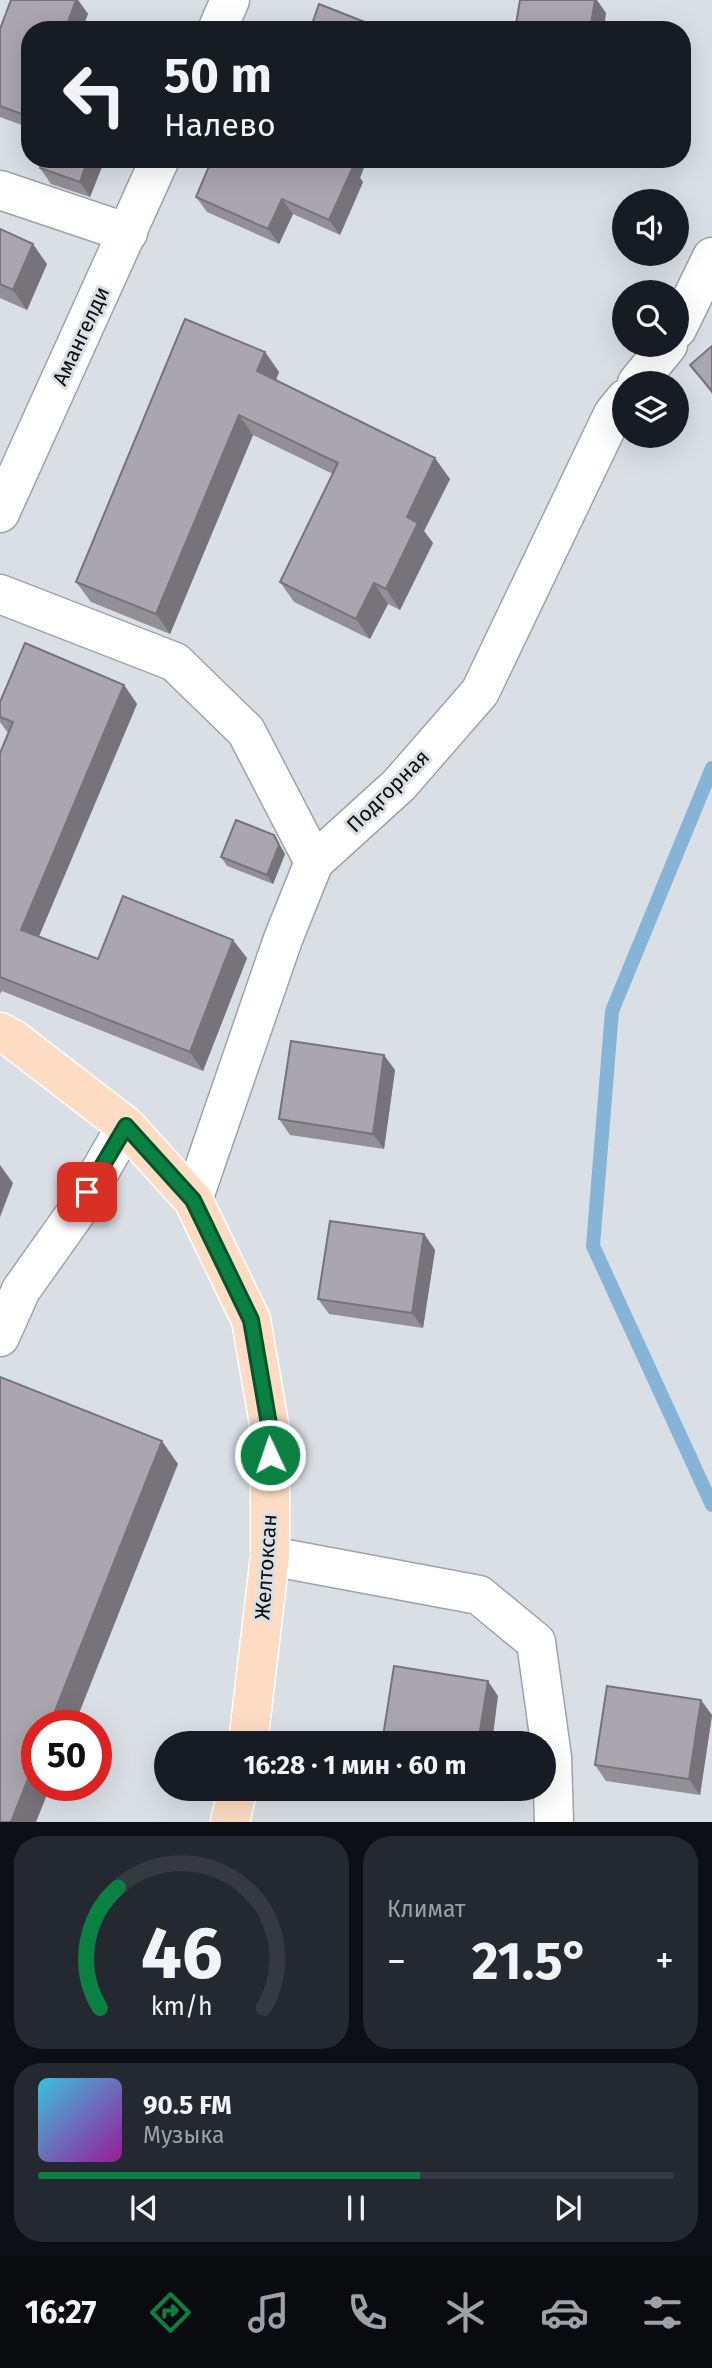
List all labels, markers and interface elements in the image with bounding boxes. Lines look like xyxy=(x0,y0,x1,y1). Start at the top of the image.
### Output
text: 50 m xyxy=(164,46,272,105)
icon: left xyxy=(49,49,140,140)
text: Налево xyxy=(164,106,276,144)
map controls xyxy=(612,189,689,448)
button: sound xyxy=(612,189,689,266)
button: search xyxy=(612,280,689,357)
street label: Амангелди xyxy=(47,282,115,390)
button: layers xyxy=(612,371,689,448)
street label: Подгорная xyxy=(341,744,435,838)
pin xyxy=(57,1162,117,1222)
icon: arrive xyxy=(68,1173,106,1211)
position arrow xyxy=(233,1418,307,1492)
street label: Желтоксан xyxy=(249,1513,283,1621)
speed limit sign: 50 xyxy=(21,1710,112,1801)
text: 16:28 · 1 мин · 60 m xyxy=(244,1750,466,1781)
text: Климат xyxy=(387,1895,465,1923)
text: 46 xyxy=(140,1911,223,1998)
text: 21.5° xyxy=(472,1930,589,1993)
text: − xyxy=(387,1938,406,1984)
text: + xyxy=(655,1938,674,1984)
text: km/h xyxy=(151,1992,212,2022)
text: 90.5 FM xyxy=(143,2090,232,2121)
text: Музыка xyxy=(143,2121,224,2149)
icon: previous xyxy=(125,2189,163,2227)
icon: pause xyxy=(337,2189,375,2227)
icon: next xyxy=(549,2189,587,2227)
icon: directions xyxy=(146,2288,195,2337)
icon: music xyxy=(244,2288,293,2337)
icon: phone xyxy=(343,2288,392,2337)
icon: climate xyxy=(441,2288,490,2337)
icon: car xyxy=(540,2288,589,2337)
icon: filters xyxy=(638,2288,687,2337)
text: 16:27 xyxy=(25,2293,97,2331)

